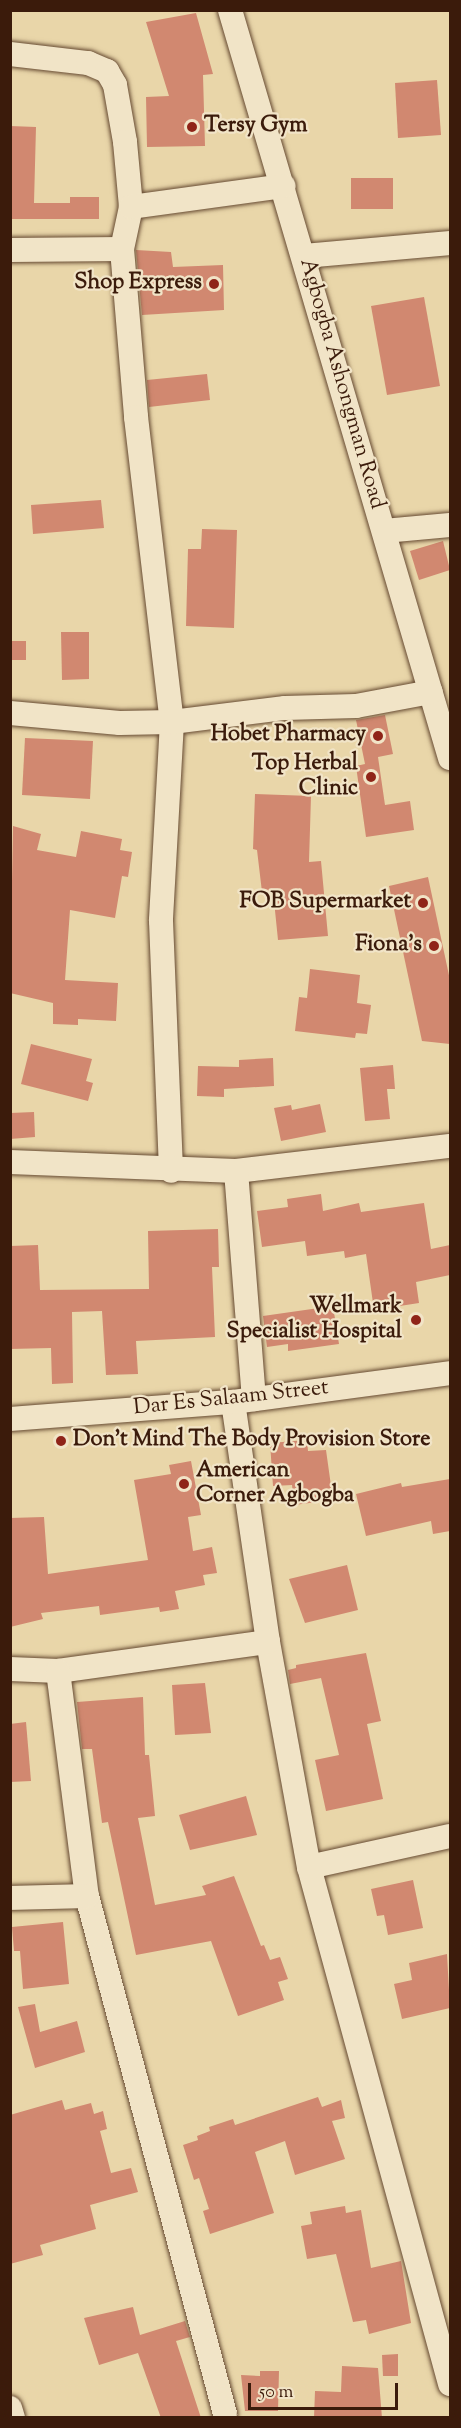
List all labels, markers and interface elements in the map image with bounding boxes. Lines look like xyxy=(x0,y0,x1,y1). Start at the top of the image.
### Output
place label: Tersy Gym xyxy=(204,114,307,140)
marker: Tersy Gym xyxy=(185,120,199,134)
street label: Agbogba Ashongman Road xyxy=(293,256,389,512)
place label: Shop Express xyxy=(74,271,202,297)
marker: Shop Express xyxy=(207,277,221,291)
place label: Hobet Pharmacy xyxy=(211,723,366,749)
marker: Hobet Pharmacy xyxy=(371,729,385,743)
place label: Top Herbal Clinic xyxy=(252,751,358,802)
marker: Top Herbal Clinic xyxy=(362,768,380,786)
place label: FOB Supermarket xyxy=(240,890,411,916)
marker: FOB Supermarket xyxy=(416,896,430,910)
place label: Fiona's xyxy=(355,933,422,959)
marker: Fiona's xyxy=(427,939,441,953)
place label: Wellmark Specialist Hospital xyxy=(227,1294,402,1346)
marker: Wellmark Specialist Hospital xyxy=(407,1311,425,1329)
street label: Dar Es Salaam Street xyxy=(132,1376,330,1422)
place label: Don't Mind The Body Provision Store xyxy=(73,1428,431,1454)
marker: Don't Mind The Body Provision Store xyxy=(54,1434,68,1448)
place label: American Corner Agbogba xyxy=(196,1458,354,1510)
marker: American Corner Agbogba xyxy=(177,1477,191,1491)
scale bar xyxy=(251,2371,401,2409)
text: 50 m xyxy=(259,2380,293,2406)

